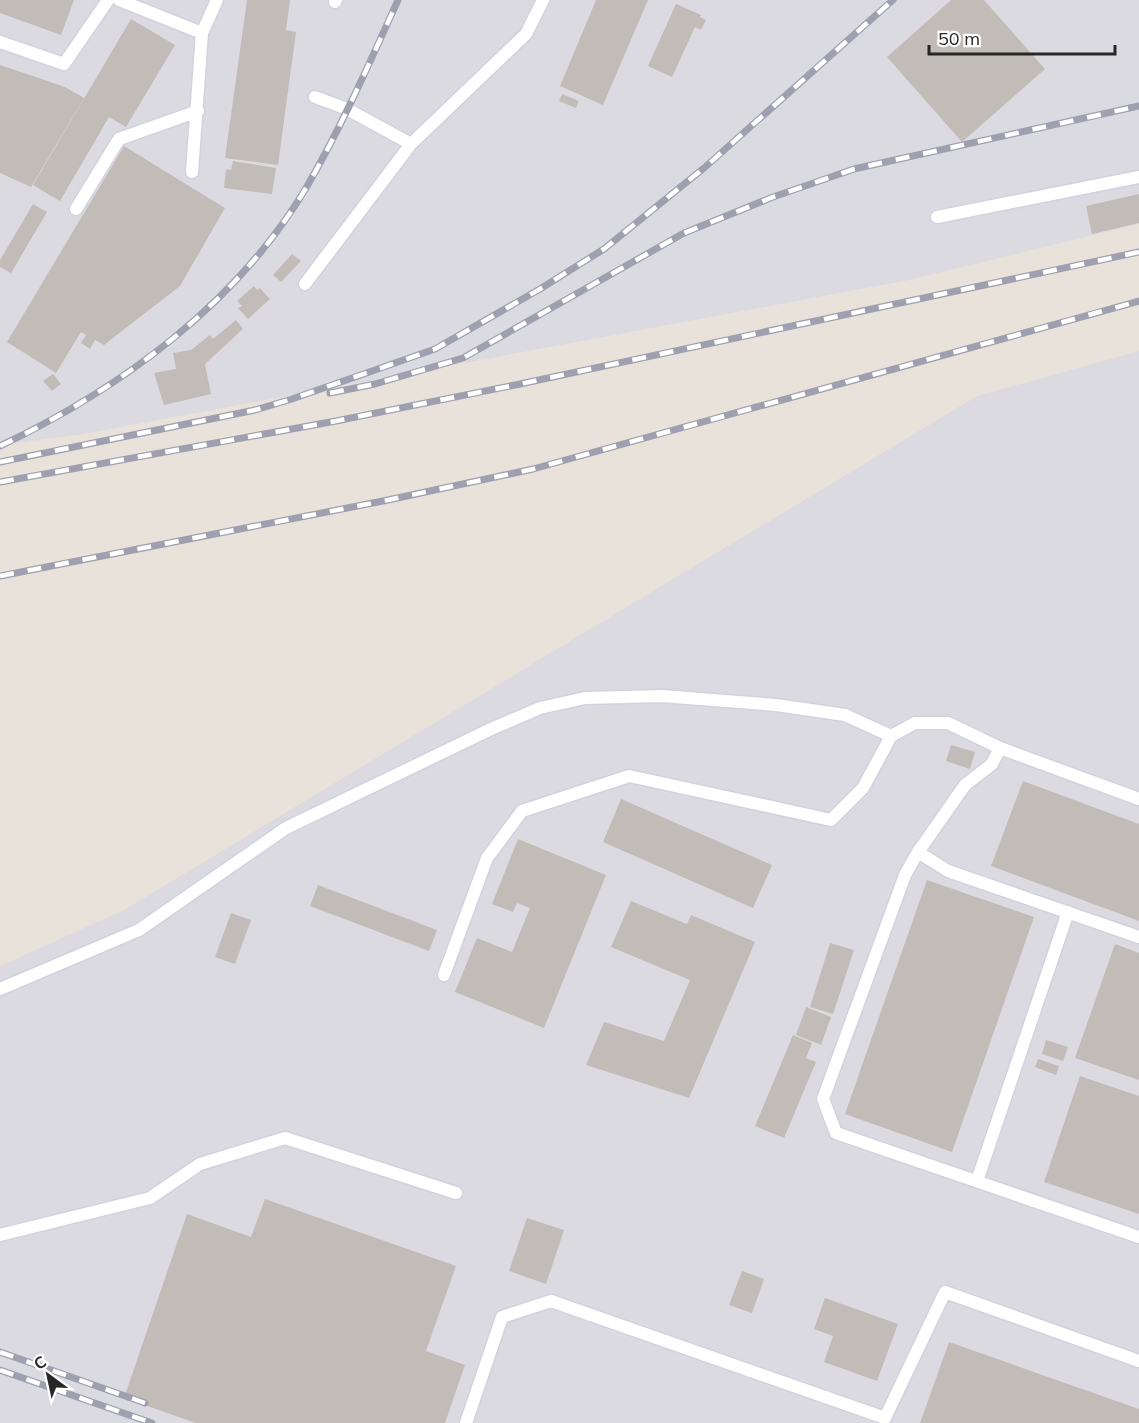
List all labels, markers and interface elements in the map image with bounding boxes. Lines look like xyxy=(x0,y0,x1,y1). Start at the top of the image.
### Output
scale bar xyxy=(929,18,1115,56)
text: 50 m xyxy=(938,27,980,50)
north arrow xyxy=(18,1345,78,1405)
text: С xyxy=(30,1351,50,1374)

